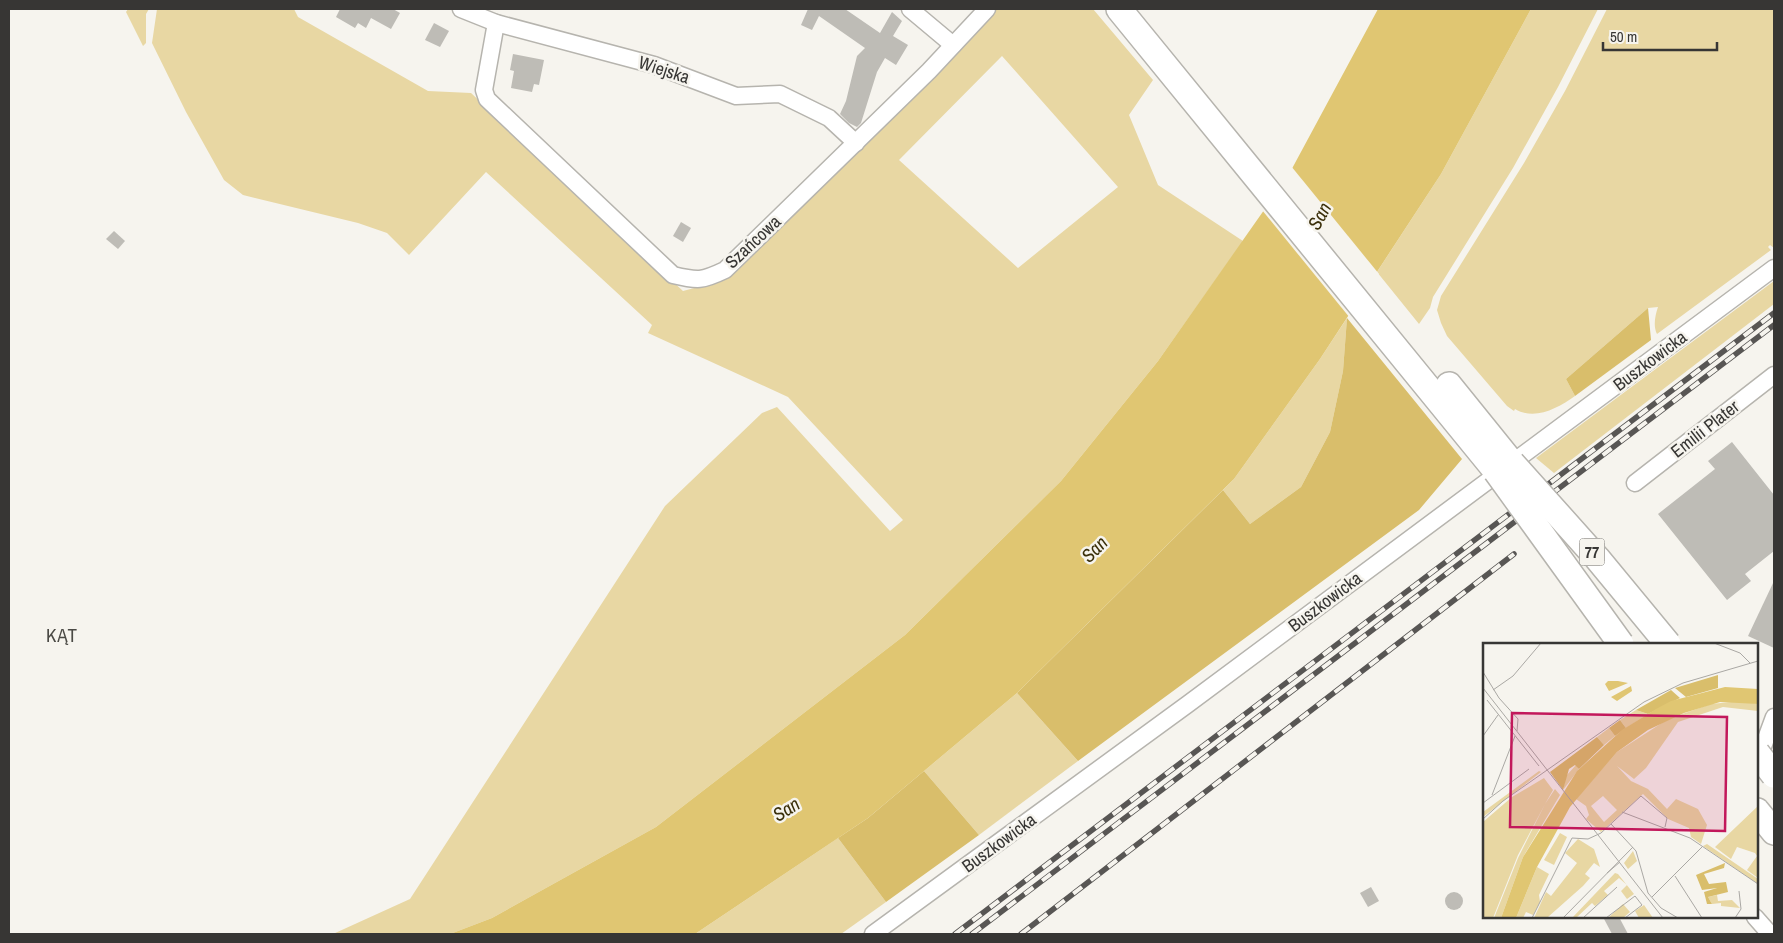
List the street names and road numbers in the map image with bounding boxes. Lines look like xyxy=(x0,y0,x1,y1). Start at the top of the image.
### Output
street label: Wiejska xyxy=(635,50,693,90)
street label: Szańcowa xyxy=(719,209,786,274)
street label: Buszkowicka xyxy=(1608,325,1692,397)
street label: Emilii Plater xyxy=(1665,394,1744,463)
road number: 77 xyxy=(1580,538,1604,566)
street label: Buszkowicka xyxy=(1283,566,1367,638)
street label: Buszkowicka xyxy=(957,807,1041,878)

